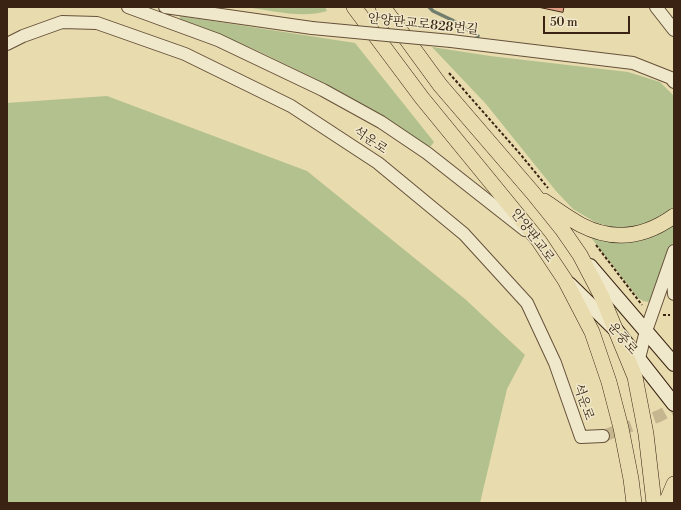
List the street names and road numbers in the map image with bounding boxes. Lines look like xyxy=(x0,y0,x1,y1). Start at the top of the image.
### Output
street label: 안양판교로828번길 xyxy=(367,11,479,39)
street label: 석운로 xyxy=(350,124,390,158)
street label: 안양판교로 xyxy=(507,206,557,266)
street label: 운중로 xyxy=(604,320,640,358)
street label: 석운로 xyxy=(569,382,597,422)

